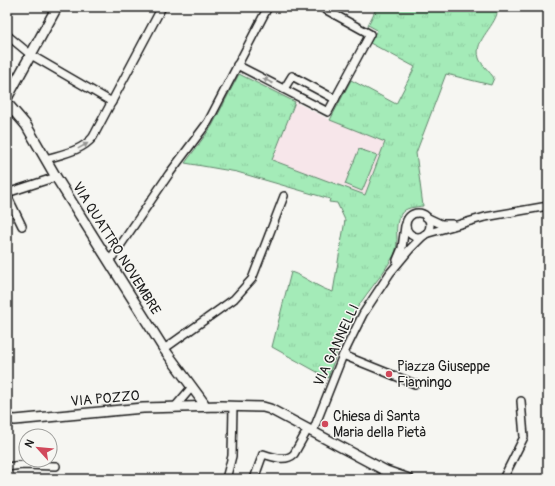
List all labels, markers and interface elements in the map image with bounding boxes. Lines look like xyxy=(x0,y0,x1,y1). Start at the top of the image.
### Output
one-way arrow xyxy=(263,78,274,84)
one-way arrow xyxy=(77,142,89,149)
street label: VIA QUATTRO NOVEMBRE xyxy=(69,179,164,318)
street label: VIA GANNELLI xyxy=(310,301,363,389)
place label: Piazza Giuseppe Fiamingo xyxy=(397,358,490,391)
marker: Piazza Giuseppe Fiamingo xyxy=(384,369,394,379)
street label: VIA POZZO xyxy=(70,387,140,410)
place label: Chiesa di Santa Maria della Pietà xyxy=(333,408,426,441)
marker: Chiesa di Santa Maria della Pietà xyxy=(320,419,330,429)
north arrow xyxy=(18,428,58,468)
text: N xyxy=(22,437,37,450)

